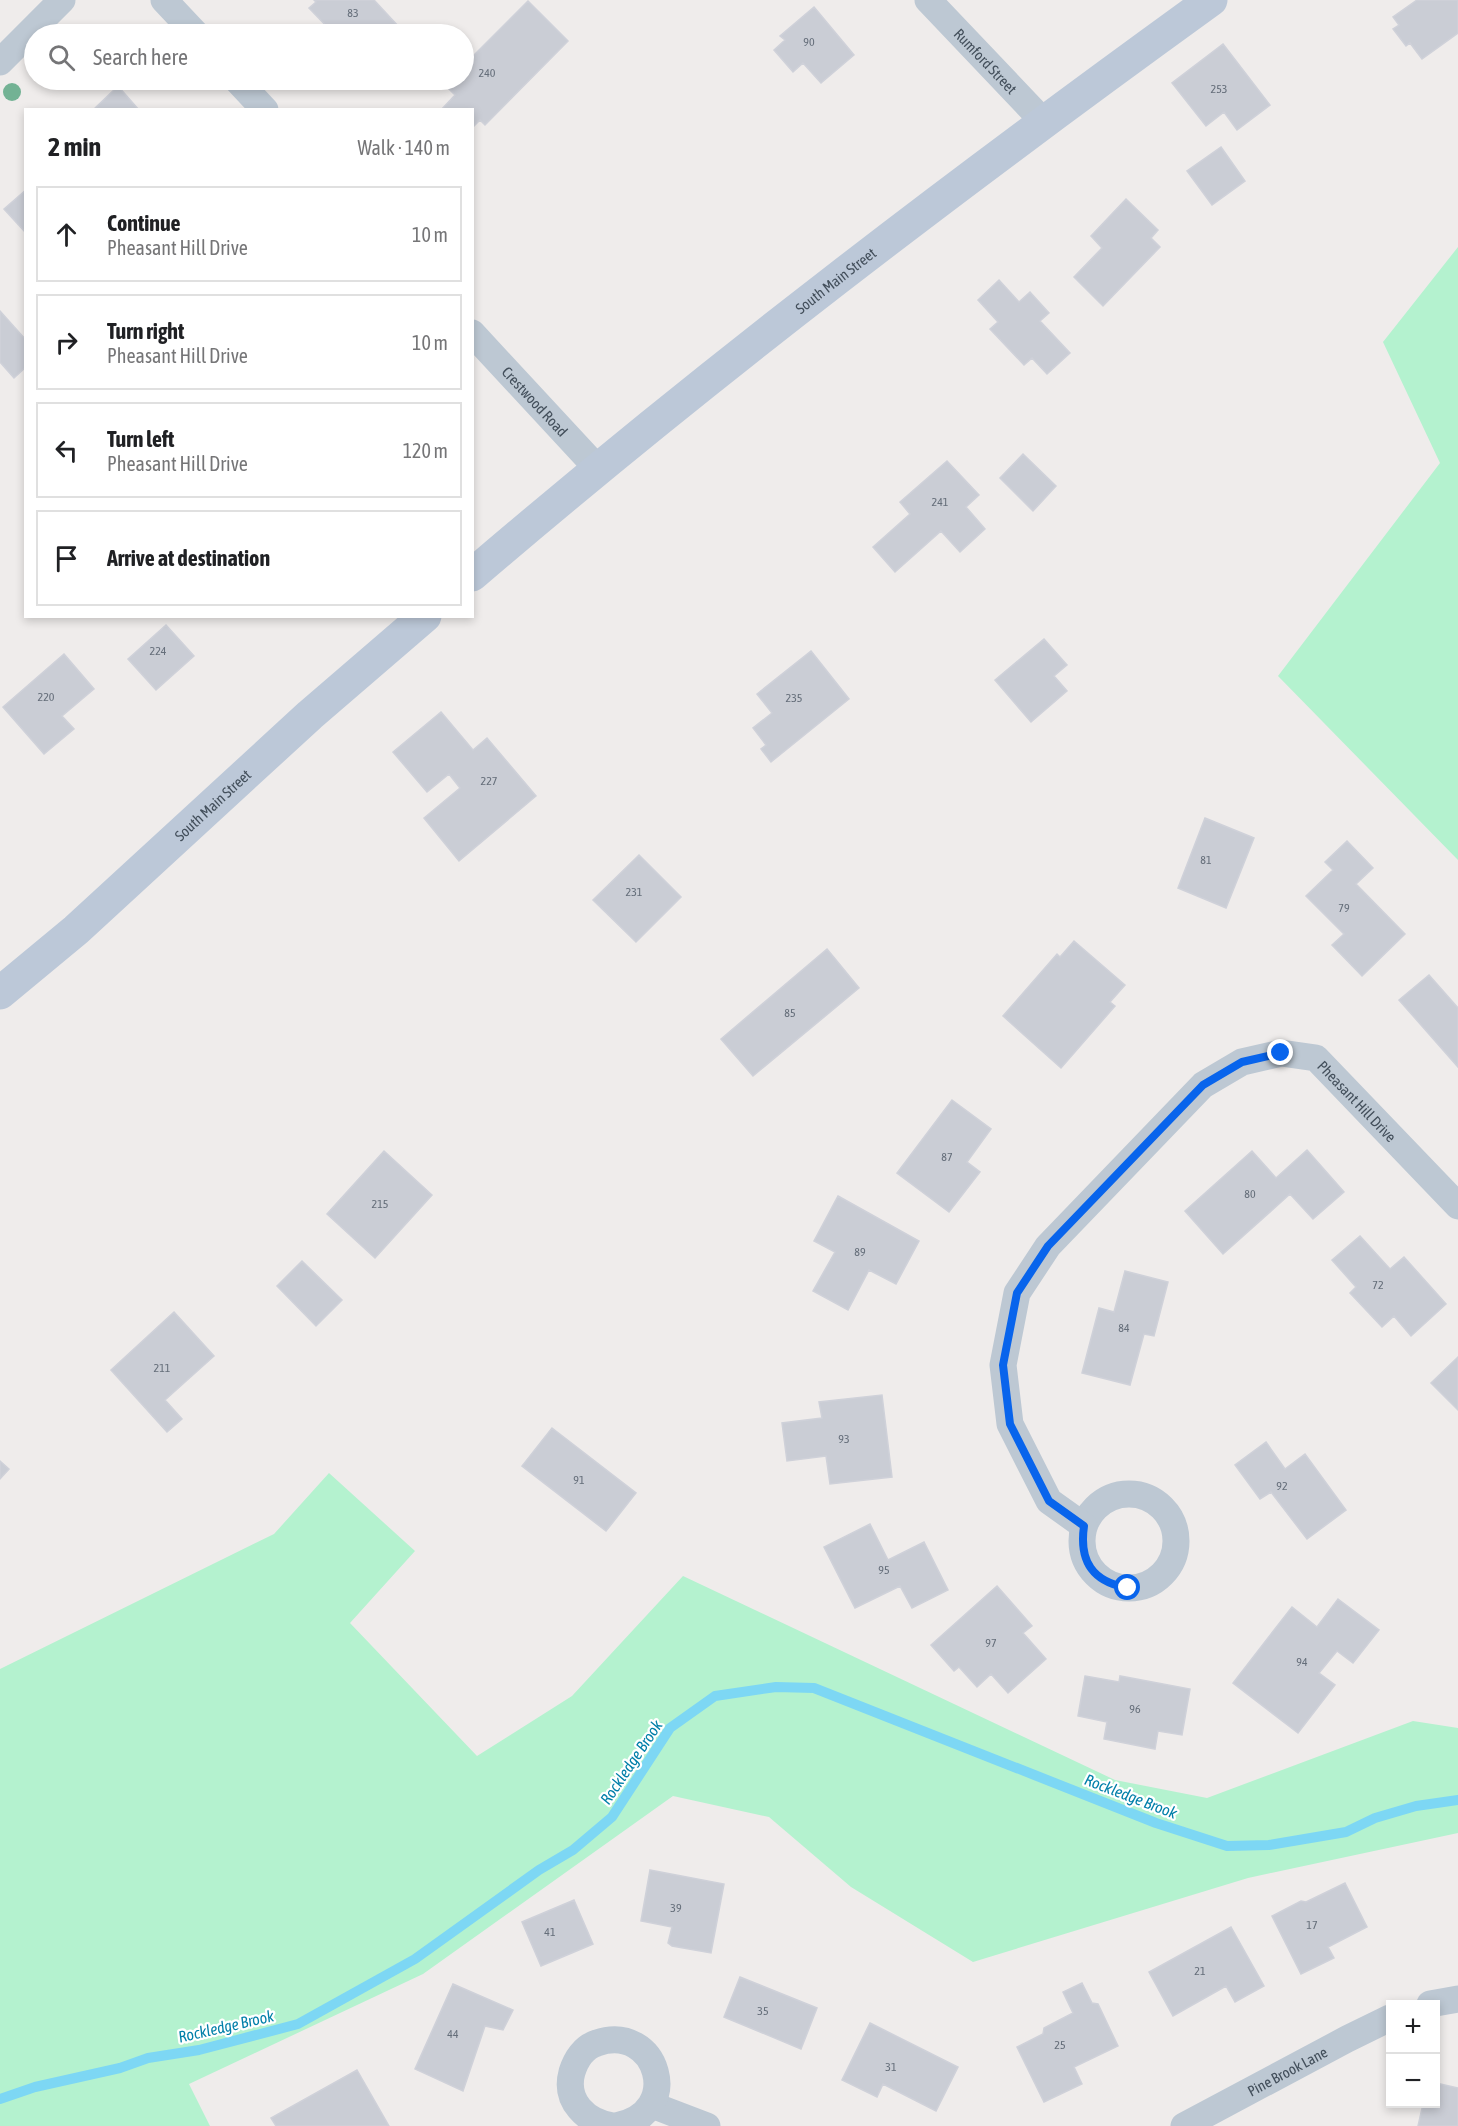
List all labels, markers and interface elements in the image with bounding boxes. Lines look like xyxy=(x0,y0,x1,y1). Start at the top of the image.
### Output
house number: 83 xyxy=(347,6,359,20)
search box xyxy=(24,24,474,90)
street label: Rumford Street xyxy=(951,25,1021,97)
house number: 90 xyxy=(803,35,815,49)
icon: search xyxy=(45,41,78,74)
text: Search here xyxy=(93,44,188,70)
house number: 240 xyxy=(479,66,496,80)
house number: 253 xyxy=(1211,82,1227,96)
text: 2 min xyxy=(48,132,101,162)
text: Walk · 140 m xyxy=(358,136,450,159)
text: Continue xyxy=(107,210,181,236)
icon: ahead xyxy=(50,218,83,251)
text: 10 m xyxy=(412,223,448,246)
text: Pheasant Hill Drive xyxy=(107,236,248,259)
street label: South Main Street xyxy=(792,244,879,317)
text: Turn right xyxy=(107,318,184,344)
icon: right xyxy=(50,326,83,359)
text: 10 m xyxy=(412,331,448,354)
text: Pheasant Hill Drive xyxy=(107,344,248,367)
street label: Crestwood Road xyxy=(499,363,571,439)
text: Turn left xyxy=(107,426,174,452)
icon: left xyxy=(50,434,83,467)
text: 120 m xyxy=(403,439,448,462)
text: Pheasant Hill Drive xyxy=(107,452,248,475)
house number: 241 xyxy=(932,495,949,509)
icon: arrive xyxy=(50,542,83,575)
text: Arrive at destination xyxy=(107,545,270,571)
house number: 224 xyxy=(150,644,167,658)
house number: 220 xyxy=(38,690,55,704)
house number: 235 xyxy=(786,691,802,705)
street label: South Main Street xyxy=(171,766,254,844)
house number: 227 xyxy=(481,774,498,788)
house number: 81 xyxy=(1200,853,1212,867)
house number: 231 xyxy=(626,885,643,899)
house number: 79 xyxy=(1338,901,1350,915)
house number: 85 xyxy=(784,1006,796,1020)
route end xyxy=(1267,1039,1293,1065)
street label: Pheasant Hill Drive xyxy=(1314,1057,1400,1145)
house number: 87 xyxy=(941,1150,953,1164)
house number: 80 xyxy=(1244,1187,1256,1201)
house number: 215 xyxy=(372,1197,388,1211)
house number: 89 xyxy=(854,1245,866,1259)
house number: 72 xyxy=(1372,1278,1384,1292)
house number: 84 xyxy=(1118,1321,1130,1335)
house number: 211 xyxy=(154,1361,171,1375)
house number: 93 xyxy=(838,1432,850,1446)
house number: 91 xyxy=(573,1473,585,1487)
house number: 92 xyxy=(1276,1479,1288,1493)
house number: 95 xyxy=(878,1563,890,1577)
route start xyxy=(1114,1574,1140,1600)
house number: 97 xyxy=(985,1636,997,1650)
house number: 94 xyxy=(1296,1655,1308,1669)
house number: 96 xyxy=(1129,1702,1141,1716)
water label: Rockledge Brook xyxy=(596,1716,667,1808)
water label: Rockledge Brook xyxy=(1082,1770,1181,1823)
house number: 39 xyxy=(670,1901,682,1915)
house number: 17 xyxy=(1306,1918,1318,1932)
house number: 41 xyxy=(544,1925,556,1939)
house number: 21 xyxy=(1194,1964,1206,1978)
map controls xyxy=(1386,2000,1440,2108)
button: + xyxy=(1386,2000,1440,2054)
house number: 35 xyxy=(757,2004,769,2018)
water label: Rockledge Brook xyxy=(176,2006,277,2047)
house number: 44 xyxy=(447,2027,459,2041)
house number: 25 xyxy=(1054,2038,1066,2052)
street label: Pine Brook Lane xyxy=(1244,2043,1330,2099)
button: − xyxy=(1386,2054,1440,2108)
house number: 31 xyxy=(885,2060,897,2074)

